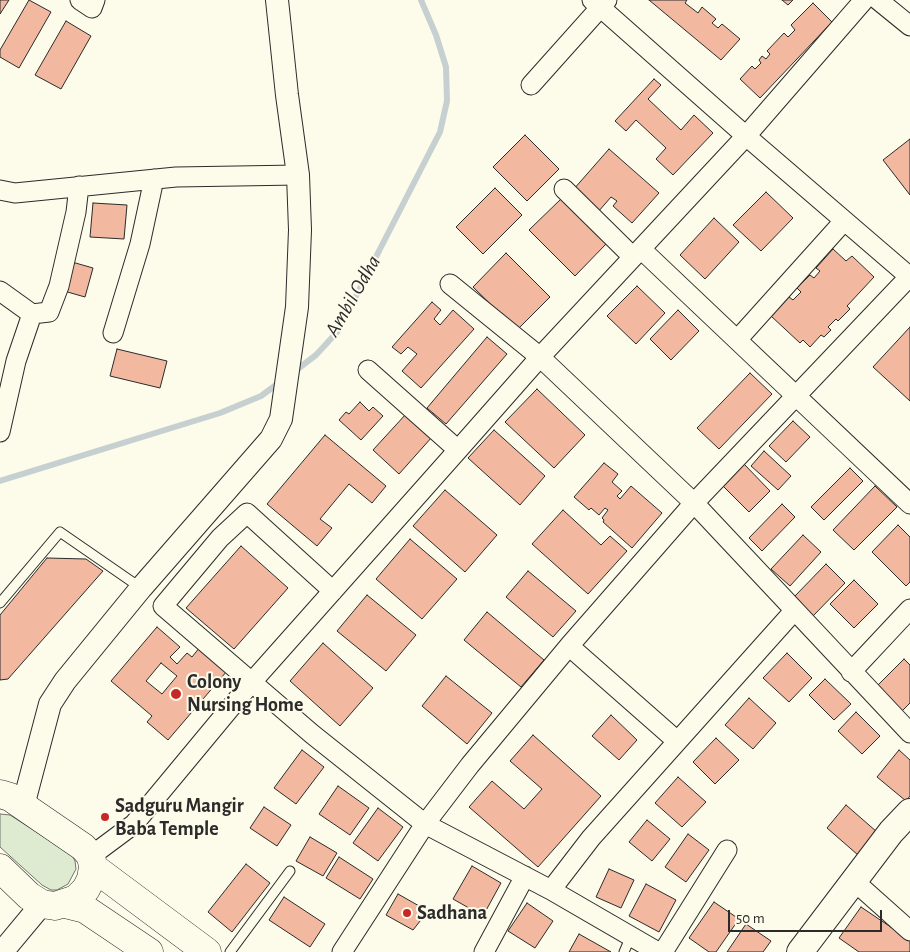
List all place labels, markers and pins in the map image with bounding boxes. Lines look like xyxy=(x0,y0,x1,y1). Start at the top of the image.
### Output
place label: Colony Nursing Home xyxy=(187,670,303,717)
marker: Colony Nursing Home xyxy=(169,687,183,701)
place label: Sadguru Mangir Baba Temple xyxy=(115,794,244,841)
marker: Sadguru Mangir Baba Temple xyxy=(99,811,111,823)
place label: Sadhana xyxy=(417,901,487,925)
marker: Sadhana xyxy=(401,907,413,919)

